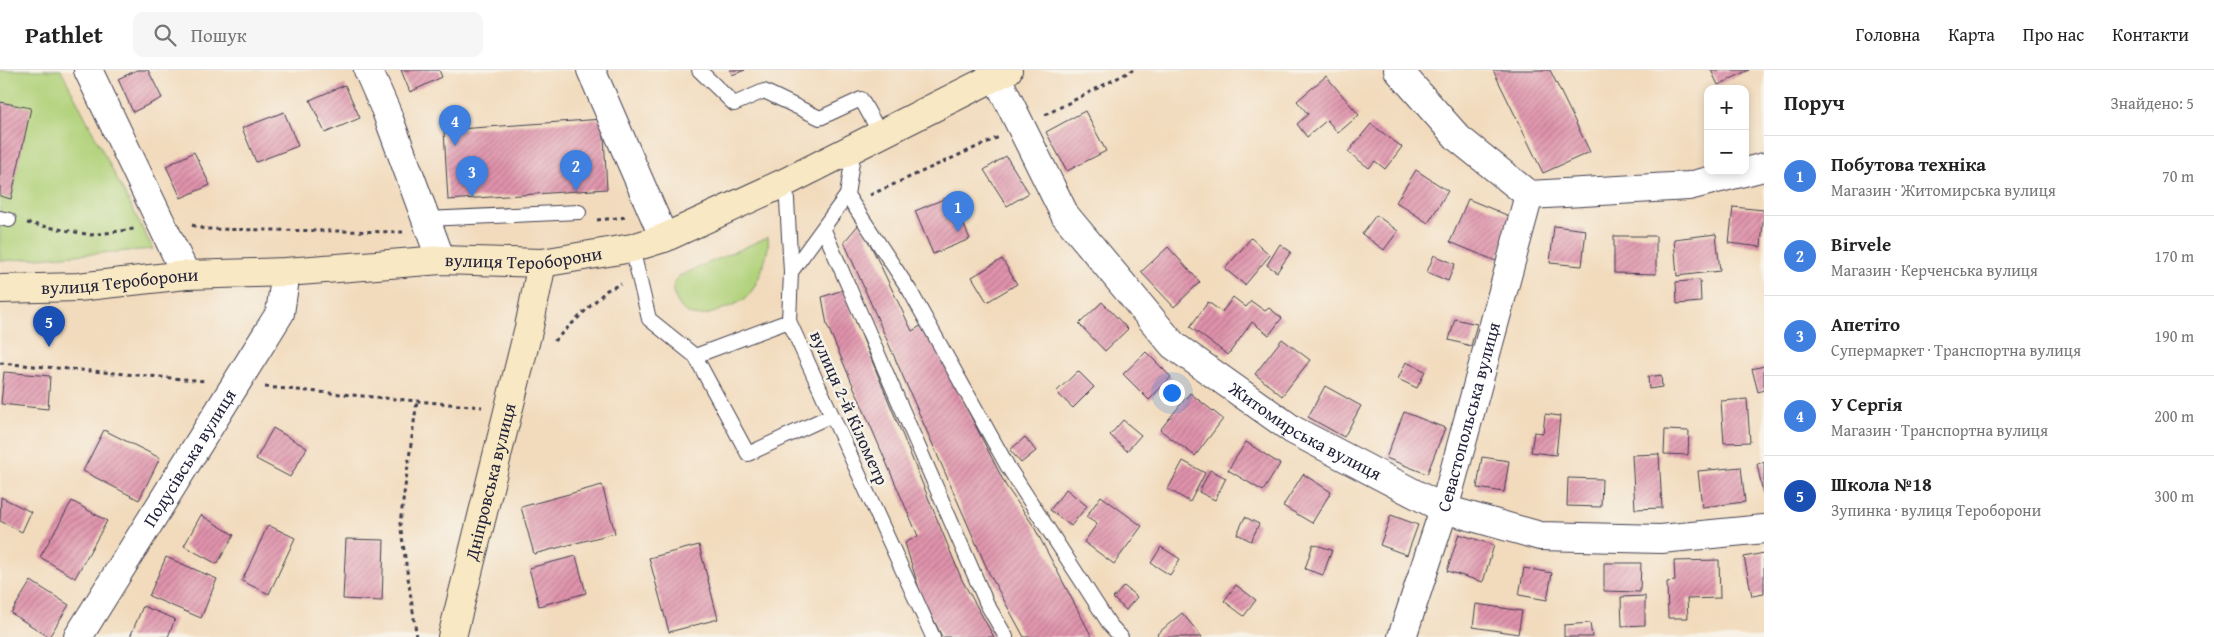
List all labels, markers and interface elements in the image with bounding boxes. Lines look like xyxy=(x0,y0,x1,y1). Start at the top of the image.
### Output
search box xyxy=(133,12,483,57)
text: Pathlet xyxy=(25,17,103,52)
icon: search xyxy=(151,21,179,49)
text: Пошук xyxy=(191,21,247,49)
text: Головна xyxy=(1855,21,1920,48)
text: Карта xyxy=(1948,21,1995,48)
text: Про нас xyxy=(2023,21,2084,48)
text: Контакти xyxy=(2112,21,2189,48)
map controls xyxy=(1704,85,1749,175)
button: + xyxy=(1704,85,1749,130)
text: Поруч xyxy=(1784,87,1845,118)
text: Знайдено: 5 xyxy=(2111,91,2194,115)
pin: 4 xyxy=(439,105,471,146)
button: − xyxy=(1704,130,1749,175)
pin: 2 xyxy=(560,150,592,191)
text: Побутова техніка xyxy=(1831,150,1986,178)
pin: 3 xyxy=(456,156,488,197)
text: 1 xyxy=(1796,164,1804,188)
text: 70 m xyxy=(2162,164,2194,188)
text: Магазин · Житомирська вулиця xyxy=(1831,178,2056,202)
pin: 1 xyxy=(942,191,974,232)
text: Birvele xyxy=(1831,230,1891,258)
street label: вулиця Тероборони xyxy=(444,239,604,276)
text: 2 xyxy=(1796,244,1804,268)
text: 170 m xyxy=(2154,244,2194,268)
text: Магазин · Керченська вулиця xyxy=(1831,258,2038,282)
street label: вулиця Тероборони xyxy=(41,261,199,301)
pin: 5 xyxy=(33,306,65,347)
text: Апетіто xyxy=(1831,310,1900,338)
street label: Севастопольська вулиця xyxy=(1430,319,1507,515)
text: 3 xyxy=(1796,324,1804,348)
text: 190 m xyxy=(2154,324,2194,348)
street label: вулиця 2-й Кілометр xyxy=(803,326,896,490)
text: Супермаркет · Транспортна вулиця xyxy=(1831,338,2081,362)
street label: Житомирська вулиця xyxy=(1223,374,1386,487)
your location xyxy=(1159,380,1185,406)
street label: Подусівська вулиця xyxy=(136,384,242,532)
text: У Сергія xyxy=(1831,390,1902,418)
street label: Дніпровська вулиця xyxy=(457,400,523,564)
text: 4 xyxy=(1796,404,1804,428)
text: 200 m xyxy=(2154,404,2194,428)
text: Магазин · Транспортна вулиця xyxy=(1831,418,2048,442)
text: Школа №18 xyxy=(1831,470,1932,498)
text: 5 xyxy=(1796,484,1804,508)
text: 300 m xyxy=(2154,484,2194,508)
text: Зупинка · вулиця Тероборони xyxy=(1831,498,2041,522)

